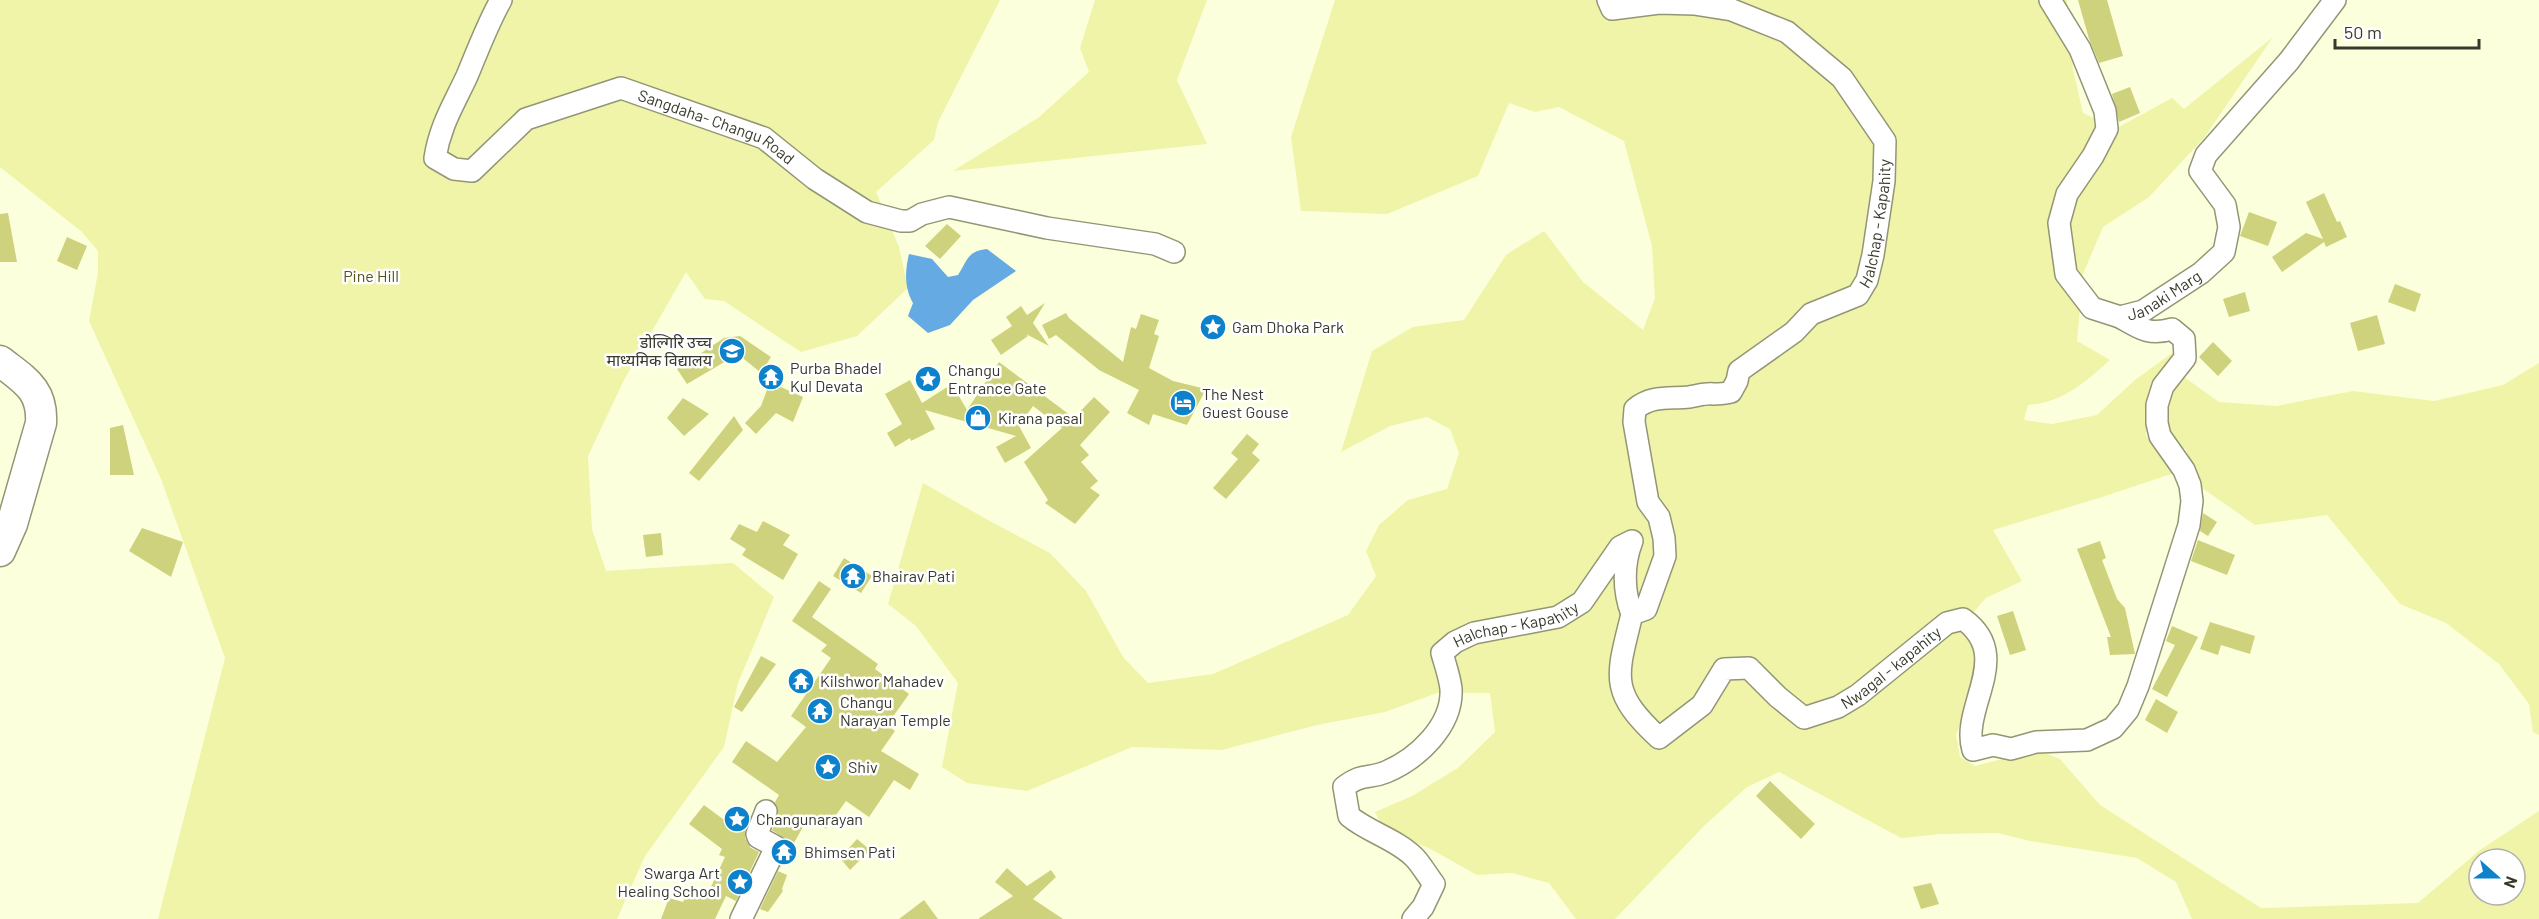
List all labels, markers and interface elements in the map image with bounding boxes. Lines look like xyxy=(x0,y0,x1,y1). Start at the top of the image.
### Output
scale bar xyxy=(2335,12,2479,50)
text: 50 m xyxy=(2344,21,2382,43)
street label: Sangdaha- Changu Road xyxy=(636,85,799,168)
street label: Halchap - Kapahity xyxy=(1855,158,1894,291)
park label: Pine Hill xyxy=(343,266,399,285)
street label: Janaki Marg xyxy=(2125,266,2204,324)
place icon: Gam Dhoka Park xyxy=(1198,312,1228,342)
place label: Gam Dhoka Park xyxy=(1232,317,1344,336)
place label: डोल्गिरि उच्च माध्यमिक विद्यालय xyxy=(606,332,713,369)
school or university icon: डोल्गिरि उच्च माध्यमिक विद्यालय xyxy=(717,336,747,366)
place label: Purba Bhadel Kul Devata xyxy=(790,358,882,395)
place label: Changu Entrance Gate xyxy=(948,360,1047,397)
temple icon: Purba Bhadel Kul Devata xyxy=(756,362,786,392)
place icon: Changu Entrance Gate xyxy=(913,364,943,394)
place label: The Nest Guest Gouse xyxy=(1202,384,1289,421)
hotel icon: The Nest Guest Gouse xyxy=(1168,388,1198,418)
shop icon: Kirana pasal xyxy=(963,403,993,433)
place label: Kirana pasal xyxy=(998,408,1082,427)
temple icon: Bhairav Pati xyxy=(838,561,868,591)
place label: Bhairav Pati xyxy=(872,566,955,585)
street label: Halchap - Kapahity xyxy=(1450,596,1582,651)
street label: Nwagal - kapahity xyxy=(1837,621,1945,712)
temple icon: Kilshwor Mahadev xyxy=(786,666,816,696)
place label: Kilshwor Mahadev xyxy=(820,671,944,690)
place label: Changu Narayan Temple xyxy=(840,692,951,729)
temple icon: Changu Narayan Temple xyxy=(805,696,835,726)
place icon: Shiv xyxy=(813,752,843,782)
place label: Shiv xyxy=(848,757,878,776)
place icon: Changunarayan xyxy=(722,804,752,834)
place label: Changunarayan xyxy=(756,809,863,828)
temple icon: Bhimsen Pati xyxy=(769,837,799,867)
place label: Bhimsen Pati xyxy=(804,842,895,861)
north arrow xyxy=(2467,847,2527,907)
place label: Swarga Art Healing School xyxy=(617,863,720,900)
place icon: Swarga Art Healing School xyxy=(725,867,755,897)
text: N xyxy=(2501,874,2522,891)

